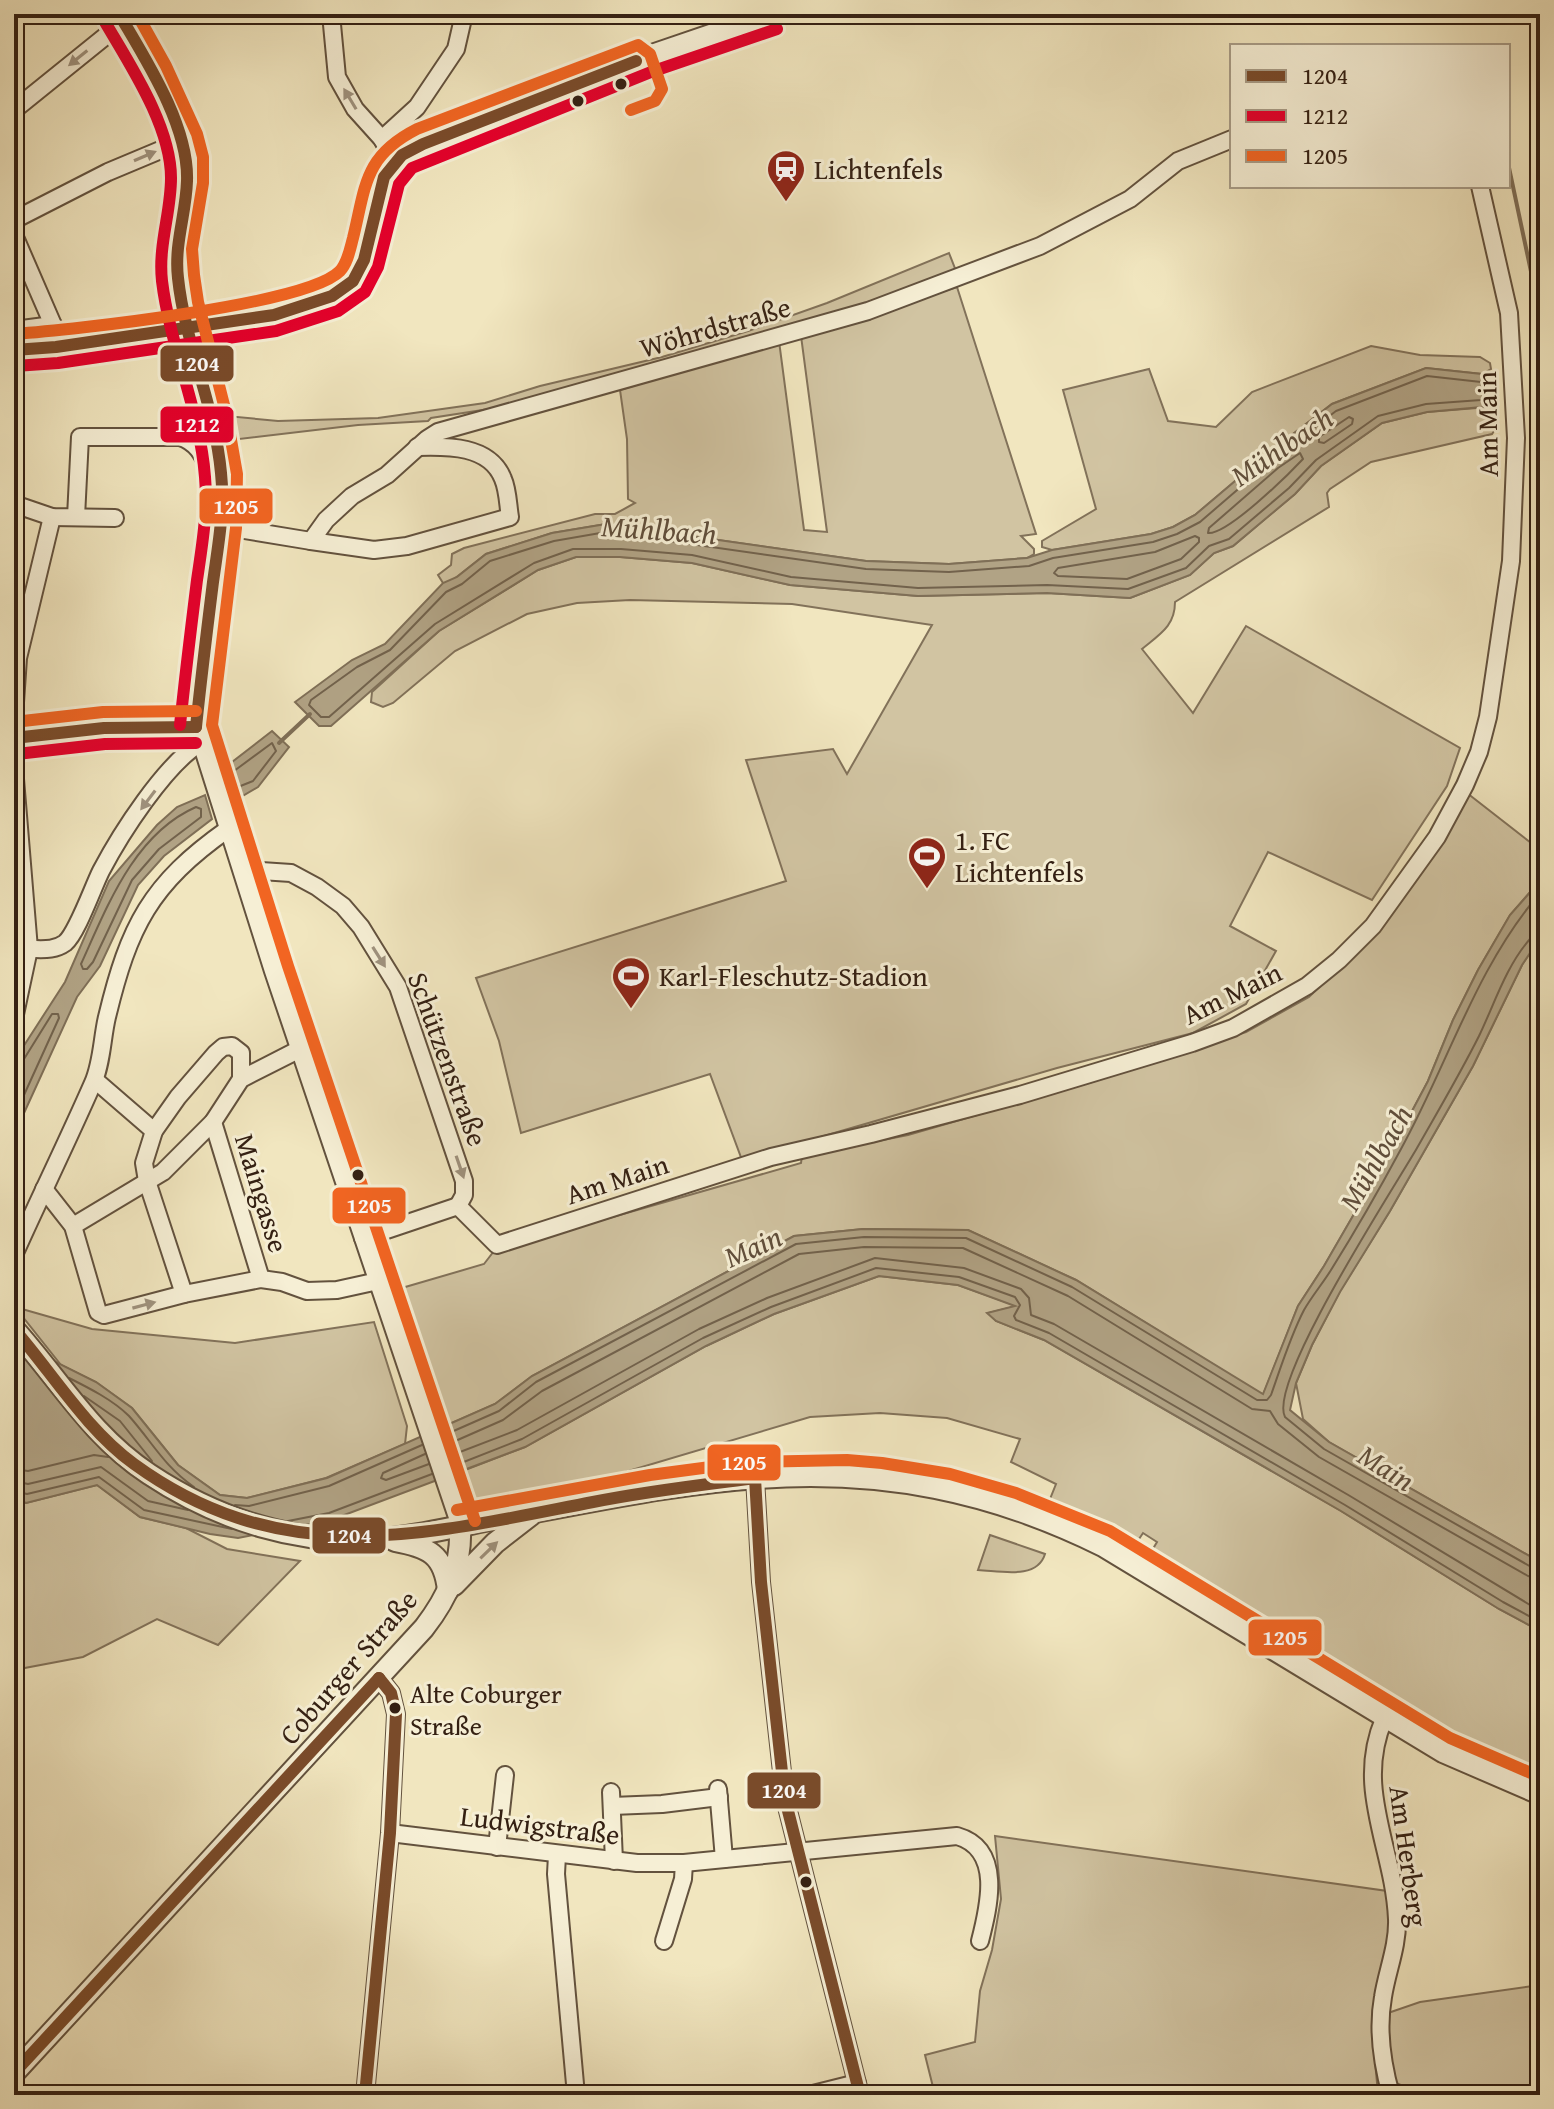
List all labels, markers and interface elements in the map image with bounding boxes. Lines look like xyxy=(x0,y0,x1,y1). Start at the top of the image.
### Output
legend xyxy=(1230,44,1510,188)
one-way arrow xyxy=(68,49,88,66)
text: 1204 xyxy=(1302,58,1348,93)
unlabelled marker xyxy=(613,76,629,92)
one-way arrow xyxy=(343,88,357,110)
unlabelled marker xyxy=(570,93,586,109)
text: 1212 xyxy=(1302,98,1348,133)
text: 1205 xyxy=(1302,138,1348,173)
station icon: Lichtenfels xyxy=(765,148,807,203)
place label: Lichtenfels xyxy=(814,148,943,189)
one-way arrow xyxy=(133,150,157,163)
street label: Wöhrdstraße xyxy=(635,285,795,368)
line badge: 1204 xyxy=(159,344,235,383)
text: 1204 xyxy=(174,347,220,379)
street label: Am Main xyxy=(1465,370,1508,477)
water label: Mühlbach xyxy=(1221,396,1342,497)
line badge: 1212 xyxy=(159,405,235,444)
text: 1212 xyxy=(174,408,220,440)
line badge: 1205 xyxy=(198,487,274,525)
text: 1205 xyxy=(213,490,259,522)
water label: Mühlbach xyxy=(600,503,718,555)
one-way arrow xyxy=(140,790,156,810)
place label: 1. FC Lichtenfels xyxy=(955,819,1084,892)
sports icon: 1. FC Lichtenfels xyxy=(906,835,948,890)
one-way arrow xyxy=(372,946,386,968)
street label: Am Main xyxy=(1175,951,1289,1034)
sports icon: Karl-Fleschutz-Stadion xyxy=(610,955,652,1010)
place label: Karl-Fleschutz-Stadion xyxy=(659,955,928,996)
street label: Schützenstraße xyxy=(398,966,499,1152)
water label: Mühlbach xyxy=(1327,1097,1423,1218)
street label: Maingasse xyxy=(225,1128,300,1257)
street label: Am Main xyxy=(560,1143,674,1214)
one-way arrow xyxy=(454,1155,466,1179)
unlabelled marker xyxy=(350,1167,366,1183)
line badge: 1205 xyxy=(331,1186,407,1225)
text: 1205 xyxy=(346,1189,392,1221)
water label: Main xyxy=(717,1214,789,1278)
one-way arrow xyxy=(132,1298,157,1310)
water label: Main xyxy=(1350,1433,1423,1502)
line badge: 1205 xyxy=(706,1443,782,1482)
text: 1205 xyxy=(721,1446,767,1478)
line badge: 1204 xyxy=(311,1516,387,1555)
text: 1204 xyxy=(326,1519,372,1551)
one-way arrow xyxy=(479,1541,498,1559)
street label: Coburger Straße xyxy=(269,1580,426,1753)
line badge: 1205 xyxy=(1247,1618,1323,1657)
text: 1205 xyxy=(1262,1621,1308,1653)
place label: Alte Coburger Straße xyxy=(410,1674,562,1745)
marker: Alte Coburger Straße xyxy=(387,1700,403,1716)
line badge: 1204 xyxy=(746,1771,822,1810)
text: 1204 xyxy=(761,1774,807,1806)
street label: Am Herberg xyxy=(1379,1783,1440,1929)
street label: Ludwigstraße xyxy=(458,1794,622,1855)
unlabelled marker xyxy=(798,1874,814,1890)

